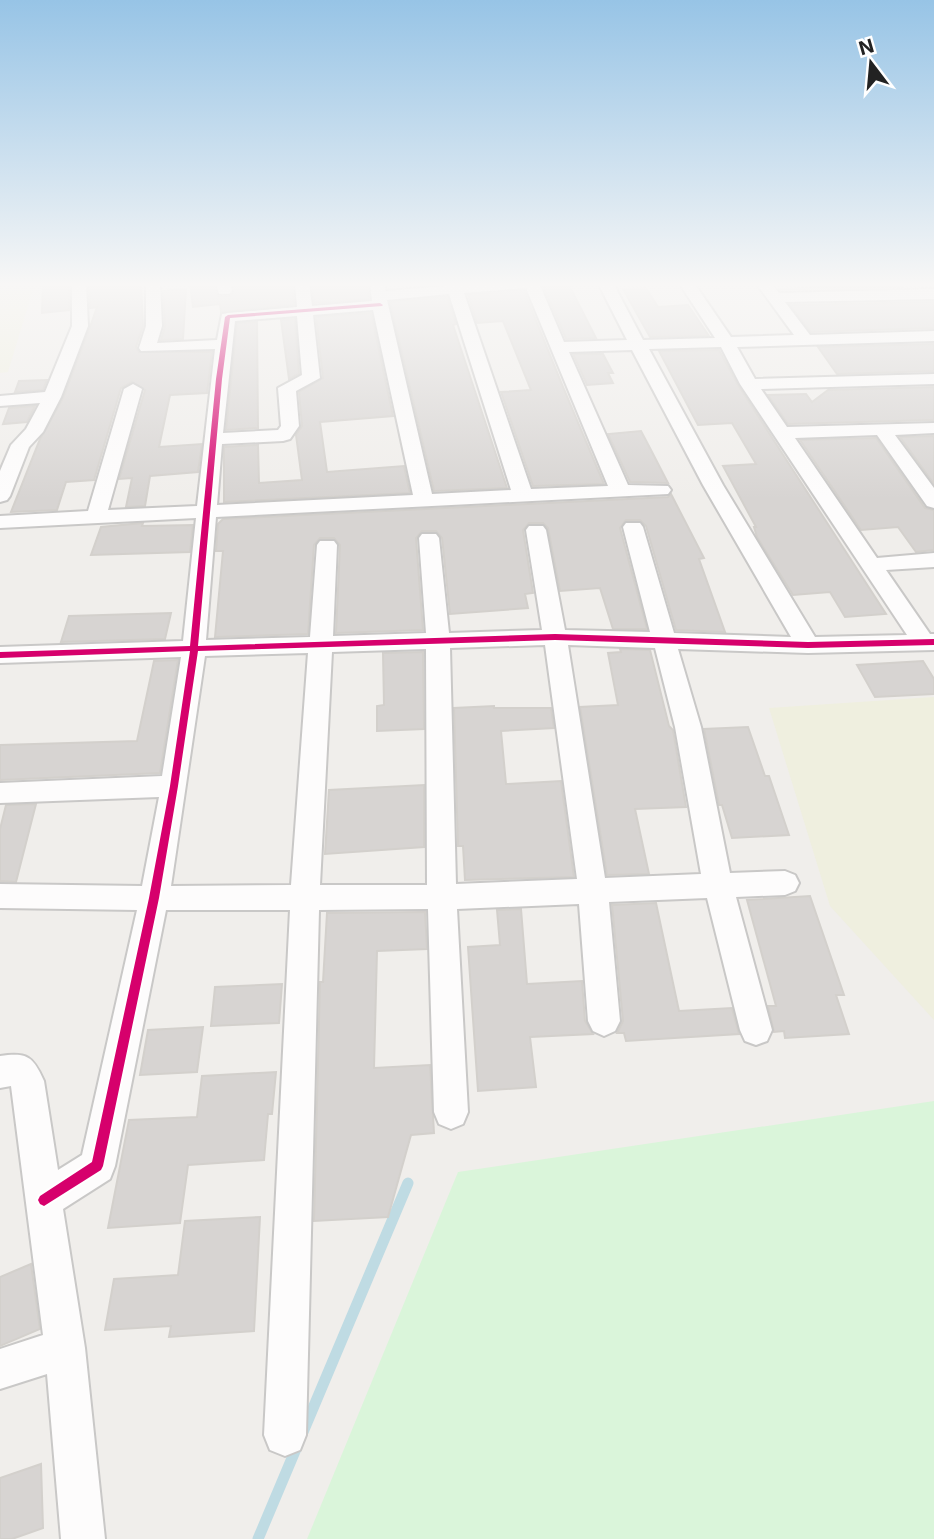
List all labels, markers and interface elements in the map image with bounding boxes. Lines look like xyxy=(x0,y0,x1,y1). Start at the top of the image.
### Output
north arrow xyxy=(836,28,906,98)
text: N xyxy=(856,34,877,60)

